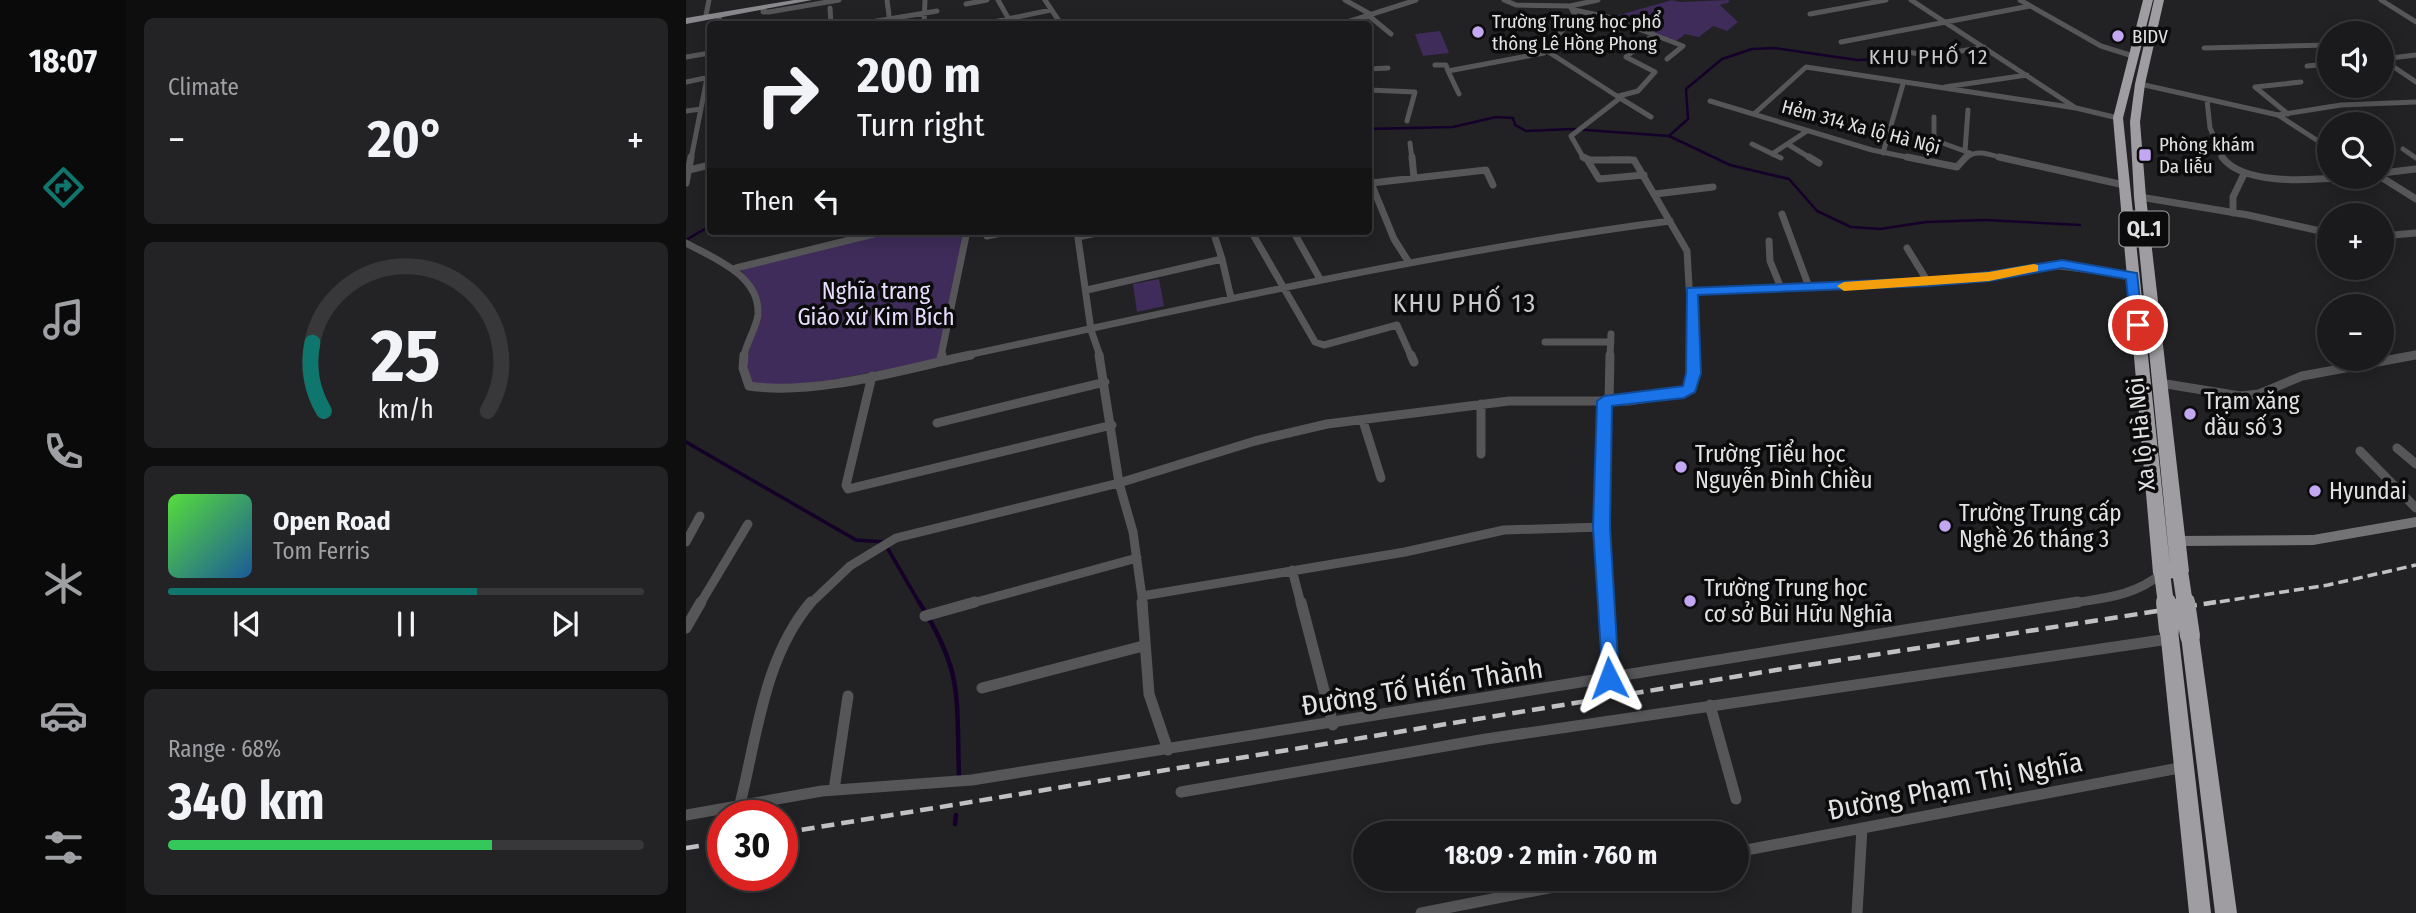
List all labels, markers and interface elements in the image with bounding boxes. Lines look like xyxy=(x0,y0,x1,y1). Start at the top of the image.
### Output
place label: Trường Trung học phổ thông Lê Hồng Phong xyxy=(1492,10,1662,55)
map controls xyxy=(2317,21,2394,371)
button: sound xyxy=(2317,21,2394,98)
marker: Trường Trung học phổ thông Lê Hồng Phong xyxy=(1470,24,1486,40)
place label: BIDV xyxy=(2132,25,2168,48)
marker: BIDV xyxy=(2110,28,2126,44)
text: 18:07 xyxy=(29,42,97,80)
district label: KHU PHỐ 12 xyxy=(1869,43,1989,70)
text: 200 m xyxy=(857,46,981,105)
icon: right xyxy=(742,49,833,140)
text: Climate xyxy=(168,73,239,101)
street label: Hẻm 314 Xa lộ Hà Nội xyxy=(1779,95,1943,159)
text: Turn right xyxy=(857,106,984,144)
text: 20° xyxy=(368,108,444,171)
button: search xyxy=(2317,112,2394,189)
text: − xyxy=(168,117,185,163)
text: + xyxy=(627,117,644,163)
place label: Phòng khám Da liễu xyxy=(2159,133,2255,178)
marker: Phòng khám Da liễu xyxy=(2137,147,2153,163)
icon: directions xyxy=(39,163,88,212)
icon: left xyxy=(808,182,846,220)
text: Then xyxy=(742,186,794,217)
button: + xyxy=(2317,203,2394,280)
road number: QL.1 xyxy=(2120,212,2168,246)
park label: Nghĩa trang Giáo xứ Kim Bích xyxy=(797,277,955,331)
district label: KHU PHỐ 13 xyxy=(1393,285,1537,319)
button: − xyxy=(2317,294,2394,371)
icon: music xyxy=(39,295,88,344)
pin xyxy=(2108,295,2168,355)
icon: arrive xyxy=(2119,306,2157,344)
text: 25 xyxy=(370,313,441,400)
street label: Xa lộ Hà Nội xyxy=(2121,376,2161,492)
place label: Trạm xăng dầu số 3 xyxy=(2204,387,2300,441)
text: km/h xyxy=(378,394,434,424)
marker: Trạm xăng dầu số 3 xyxy=(2182,406,2198,422)
icon: phone xyxy=(39,427,88,476)
place label: Trường Tiểu học Nguyễn Đình Chiều xyxy=(1695,438,1872,494)
marker: Trường Tiểu học Nguyễn Đình Chiều xyxy=(1673,459,1689,475)
place label: Hyundai xyxy=(2329,477,2407,505)
marker: Hyundai xyxy=(2307,483,2323,499)
place label: Trường Trung cấp Nghề 26 tháng 3 xyxy=(1959,499,2122,553)
text: Open Road xyxy=(273,506,391,537)
marker: Trường Trung cấp Nghề 26 tháng 3 xyxy=(1937,518,1953,534)
text: Tom Ferris xyxy=(273,537,370,565)
icon: climate xyxy=(39,559,88,608)
place label: Trường Trung học cơ sở Bùi Hữu Nghĩa xyxy=(1704,574,1893,628)
marker: Trường Trung học cơ sở Bùi Hữu Nghĩa xyxy=(1682,593,1698,609)
icon: previous xyxy=(228,605,266,643)
icon: pause xyxy=(387,605,425,643)
icon: next xyxy=(546,605,584,643)
position arrow xyxy=(1572,641,1646,715)
street label: Đường Tố Hiến Thành xyxy=(1299,652,1545,722)
icon: car xyxy=(39,691,88,740)
text: Range · 68% xyxy=(168,735,281,763)
street label: Đường Phạm Thị Nghĩa xyxy=(1825,745,2085,827)
text: 340 km xyxy=(168,770,325,833)
speed limit sign: 30 xyxy=(707,800,798,891)
icon: filters xyxy=(39,823,88,872)
text: 18:09 · 2 min · 760 m xyxy=(1445,840,1657,871)

